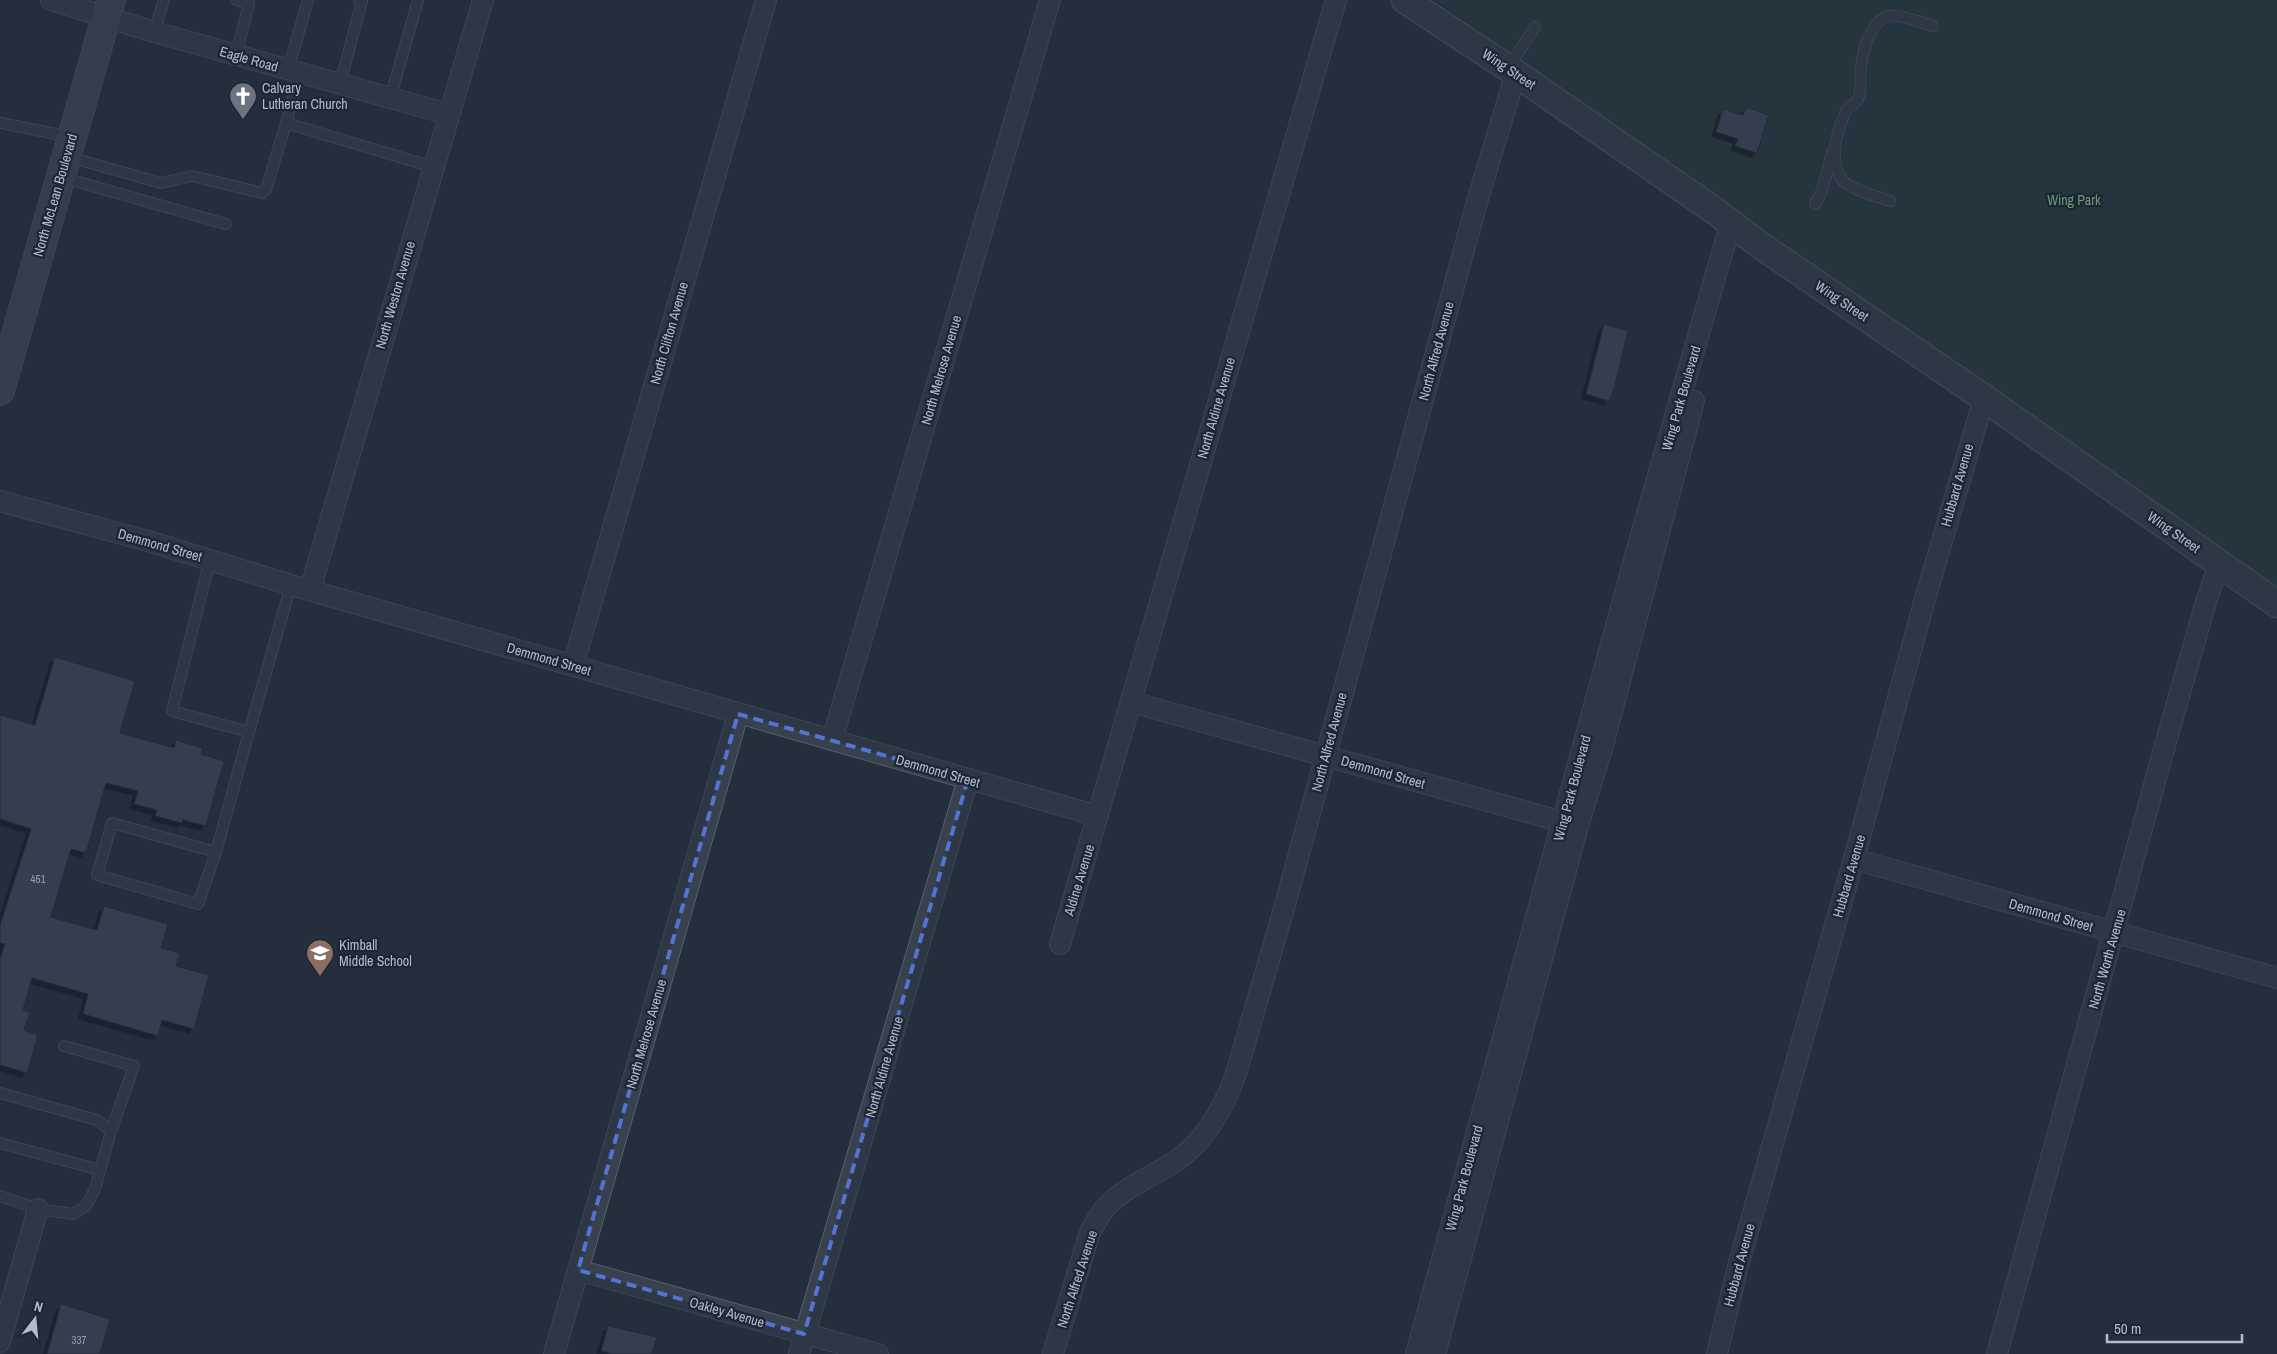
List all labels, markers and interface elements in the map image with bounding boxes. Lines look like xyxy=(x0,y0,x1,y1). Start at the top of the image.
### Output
street label: Eagle Road xyxy=(218,42,280,76)
street label: Wing Street xyxy=(1479,45,1539,93)
place label: Calvary Lutheran Church xyxy=(262,79,348,113)
church icon: Calvary Lutheran Church xyxy=(228,81,258,120)
street label: North McLean Boulevard xyxy=(29,131,81,259)
park label: Wing Park xyxy=(2047,191,2101,209)
street label: North Weston Avenue xyxy=(371,239,419,351)
street label: Wing Street xyxy=(1812,277,1872,325)
street label: North Clifton Avenue xyxy=(646,280,692,386)
street label: North Alfred Avenue xyxy=(1414,299,1458,403)
street label: North Melrose Avenue xyxy=(917,313,965,427)
street label: Wing Park Boulevard xyxy=(1657,343,1705,453)
street label: North Aldine Avenue xyxy=(1193,355,1239,461)
street label: Hubbard Avenue xyxy=(1937,442,1977,528)
street label: Wing Street xyxy=(2144,507,2204,557)
street label: Demmond Street xyxy=(116,524,204,566)
street label: Demmond Street xyxy=(505,638,593,680)
street label: North Alfred Avenue xyxy=(1307,690,1351,794)
street label: Wing Park Boulevard xyxy=(1549,733,1595,843)
street label: Demmond Street xyxy=(894,750,982,792)
street label: Demmond Street xyxy=(1339,751,1427,793)
street label: Hubbard Avenue xyxy=(1829,833,1869,919)
street label: Aldine Avenue xyxy=(1059,842,1098,919)
house number: 451 xyxy=(30,872,46,886)
street label: Demmond Street xyxy=(2007,894,2095,936)
street label: North Worth Avenue xyxy=(2084,907,2130,1011)
place label: Kimball Middle School xyxy=(339,936,412,970)
school or university icon: Kimball Middle School xyxy=(305,938,335,977)
street label: North Melrose Avenue xyxy=(622,977,670,1091)
street label: North Aldine Avenue xyxy=(861,1014,907,1120)
street label: Wing Park Boulevard xyxy=(1441,1123,1487,1233)
street label: Hubbard Avenue xyxy=(1719,1221,1759,1309)
street label: North Alfred Avenue xyxy=(1053,1228,1101,1330)
street label: Oakley Avenue xyxy=(687,1293,767,1331)
north arrow xyxy=(10,1294,60,1344)
text: N xyxy=(32,1297,45,1316)
scale bar xyxy=(2107,1312,2242,1344)
text: 50 m xyxy=(2114,1318,2141,1339)
house number: 337 xyxy=(71,1333,87,1347)

